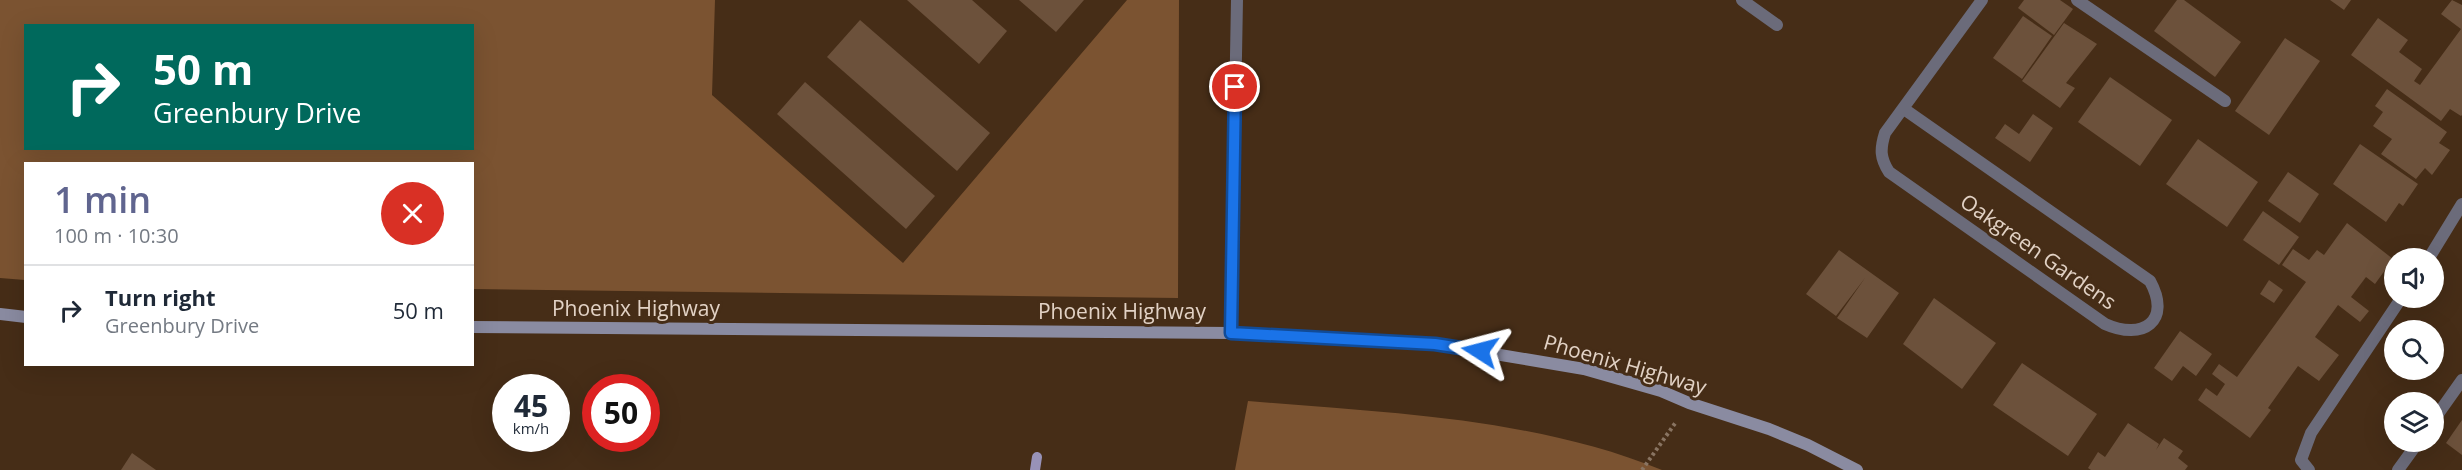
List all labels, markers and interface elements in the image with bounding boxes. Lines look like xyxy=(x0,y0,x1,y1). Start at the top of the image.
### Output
text: 50 m xyxy=(153,40,253,97)
icon: right xyxy=(54,48,132,126)
pin xyxy=(1209,61,1260,112)
icon: arrive xyxy=(1218,70,1251,103)
text: Greenbury Drive xyxy=(153,94,361,131)
text: 1 min xyxy=(54,175,151,224)
button: close xyxy=(381,182,444,245)
street label: Oakgreen Gardens xyxy=(1955,187,2122,315)
text: 100 m · 10:30 xyxy=(54,222,179,249)
map controls xyxy=(2384,248,2444,452)
button: sound xyxy=(2384,248,2444,308)
text: Turn right xyxy=(105,282,216,312)
icon: right xyxy=(54,294,87,327)
street label: Phoenix Highway xyxy=(552,294,721,322)
text: 50 m xyxy=(393,295,444,325)
street label: Phoenix Highway xyxy=(1038,297,1207,325)
text: Greenbury Drive xyxy=(105,312,259,339)
position arrow xyxy=(1448,319,1512,383)
button: search xyxy=(2384,320,2444,380)
street label: Phoenix Highway xyxy=(1541,327,1710,401)
speed limit sign: 50 xyxy=(582,374,660,452)
text: 45 xyxy=(514,385,548,426)
button: layers xyxy=(2384,392,2444,452)
text: km/h xyxy=(513,418,549,438)

